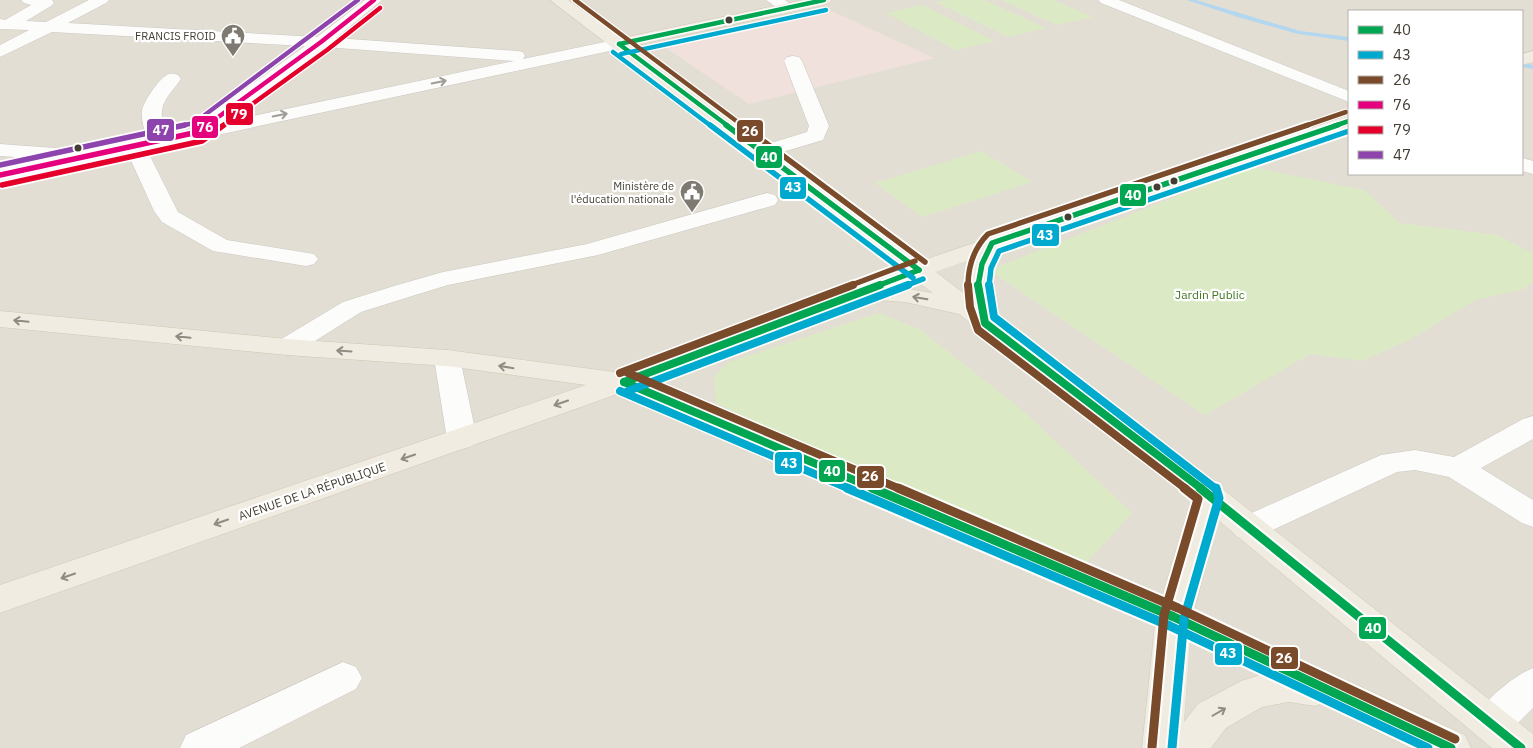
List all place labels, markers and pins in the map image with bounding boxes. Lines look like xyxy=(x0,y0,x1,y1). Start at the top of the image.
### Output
unlabelled marker xyxy=(724,15,734,25)
public building icon: FRANCIS FROID xyxy=(220,23,246,57)
place label: FRANCIS FROID xyxy=(135,29,216,43)
unlabelled marker xyxy=(73,143,83,153)
unlabelled marker xyxy=(1169,176,1179,186)
place label: Ministère de l'éducation nationale xyxy=(571,179,674,206)
public building icon: Ministère de l'éducation nationale xyxy=(679,179,705,213)
unlabelled marker xyxy=(1152,182,1162,192)
unlabelled marker xyxy=(1063,212,1073,222)

